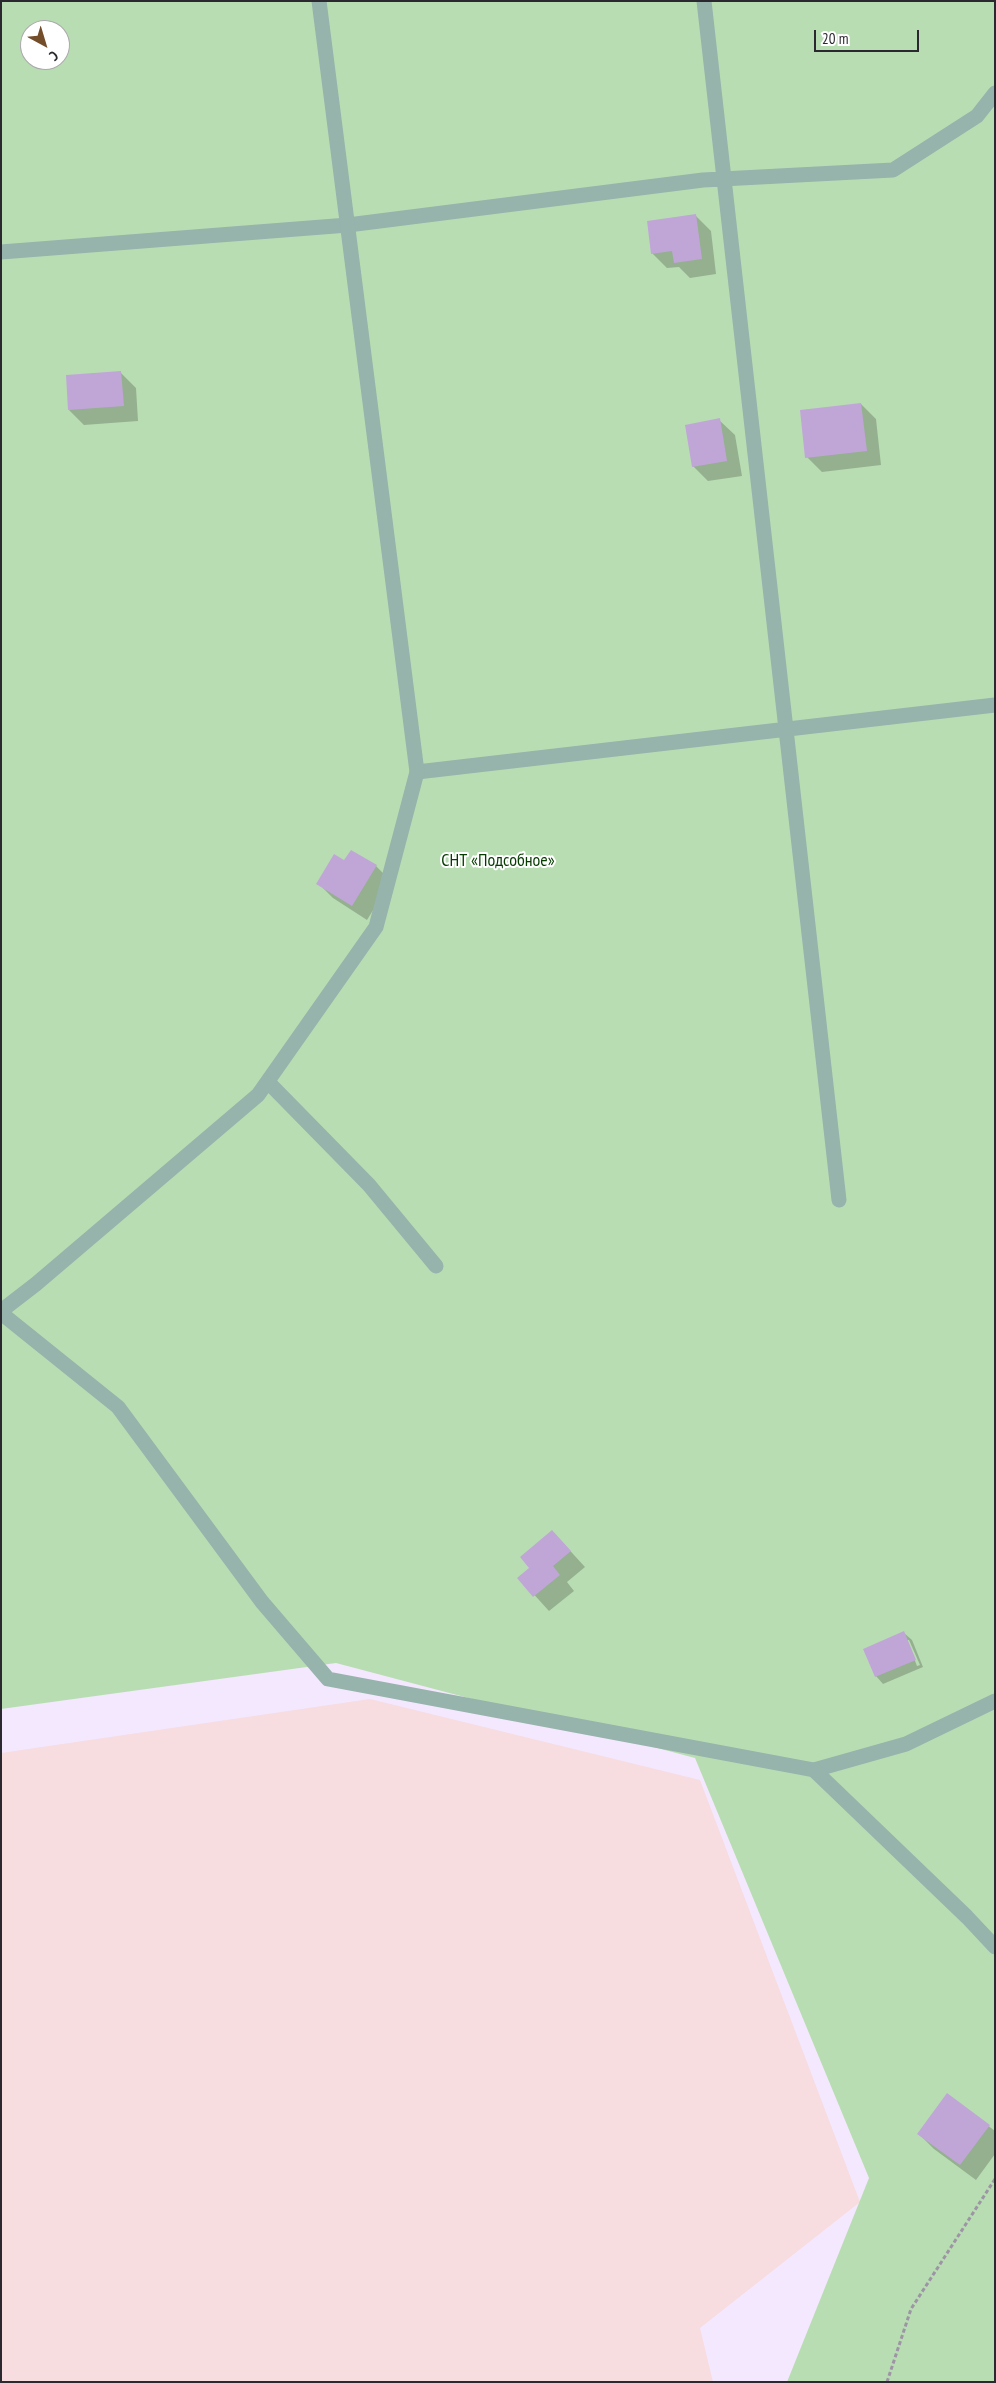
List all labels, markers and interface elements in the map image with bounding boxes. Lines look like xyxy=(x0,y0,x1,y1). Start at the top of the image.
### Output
north arrow xyxy=(20,20,70,70)
scale bar xyxy=(816,20,921,52)
text: 20 m xyxy=(822,29,848,48)
text: С xyxy=(46,47,62,65)
park label: СНТ «Подсобное» xyxy=(441,850,555,872)

